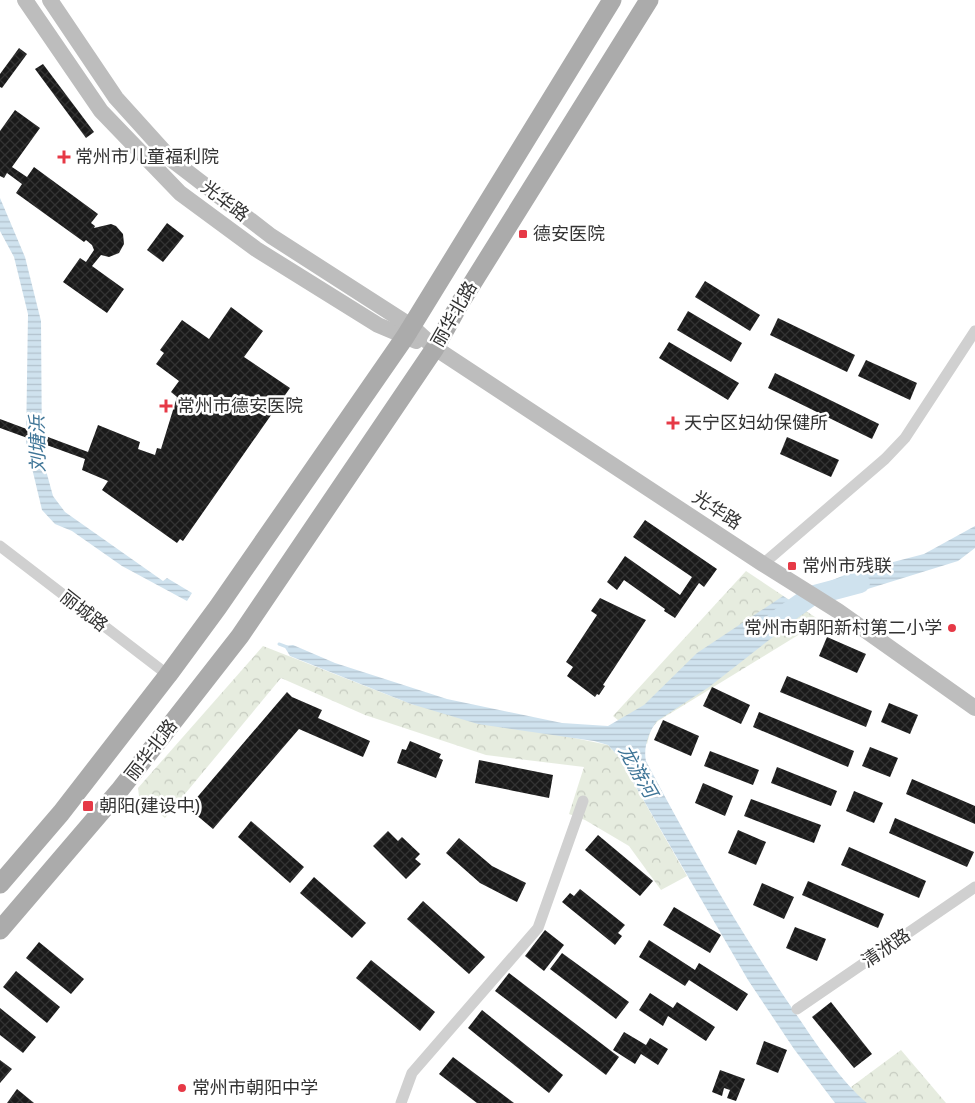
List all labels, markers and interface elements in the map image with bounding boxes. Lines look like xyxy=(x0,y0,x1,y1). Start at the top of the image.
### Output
place label: 常州市儿童福利院 xyxy=(75,144,219,168)
marker: 常州市儿童福利院 xyxy=(57,150,71,164)
street label: 光华路 xyxy=(197,174,254,226)
place label: 德安医院 xyxy=(533,221,605,245)
marker: 德安医院 xyxy=(517,228,529,240)
street label: 丽华北路 xyxy=(425,276,482,351)
place label: 常州市德安医院 xyxy=(177,393,303,417)
marker: 常州市德安医院 xyxy=(159,399,173,413)
place label: 天宁区妇幼保健所 xyxy=(684,410,828,434)
water label: 刘塘浜 xyxy=(23,413,50,473)
marker: 天宁区妇幼保健所 xyxy=(666,416,680,430)
street label: 光华路 xyxy=(688,484,747,534)
place label: 常州市残联 xyxy=(802,553,892,577)
marker: 常州市残联 xyxy=(786,560,798,572)
street label: 丽城路 xyxy=(56,584,113,636)
place label: 常州市朝阳新村第二小学 xyxy=(744,615,942,639)
marker: 常州市朝阳新村第二小学 xyxy=(946,622,958,634)
street label: 丽华北路 xyxy=(119,714,182,785)
water label: 龙游河 xyxy=(612,740,666,806)
place label: 朝阳(建设中) xyxy=(99,793,200,817)
marker: 朝阳(建设中) xyxy=(81,799,95,813)
street label: 清洑路 xyxy=(856,922,915,972)
place label: 常州市朝阳中学 xyxy=(192,1075,318,1099)
marker: 常州市朝阳中学 xyxy=(176,1082,188,1094)

